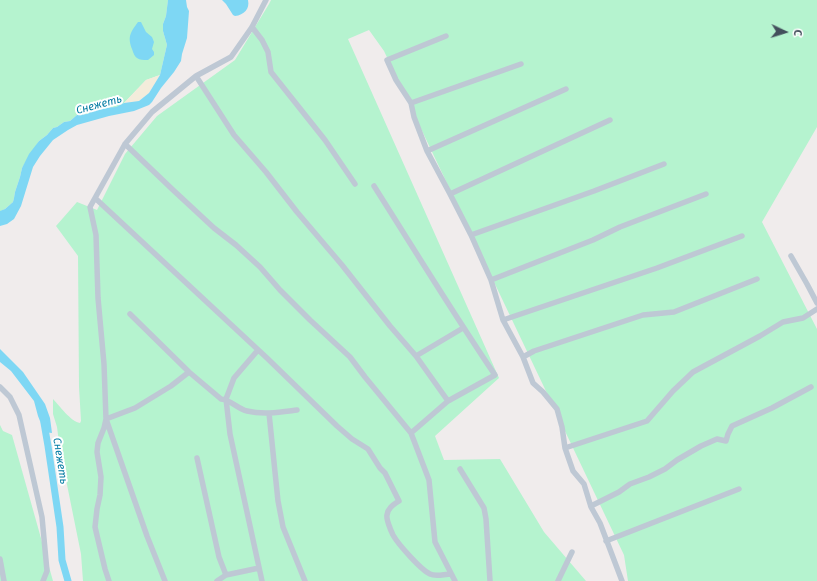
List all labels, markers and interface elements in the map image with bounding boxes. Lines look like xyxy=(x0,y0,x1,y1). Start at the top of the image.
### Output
north arrow xyxy=(765,12,805,52)
text: С xyxy=(791,29,804,36)
water label: Снежеть xyxy=(75,93,123,117)
water label: Снежеть xyxy=(50,437,70,485)

